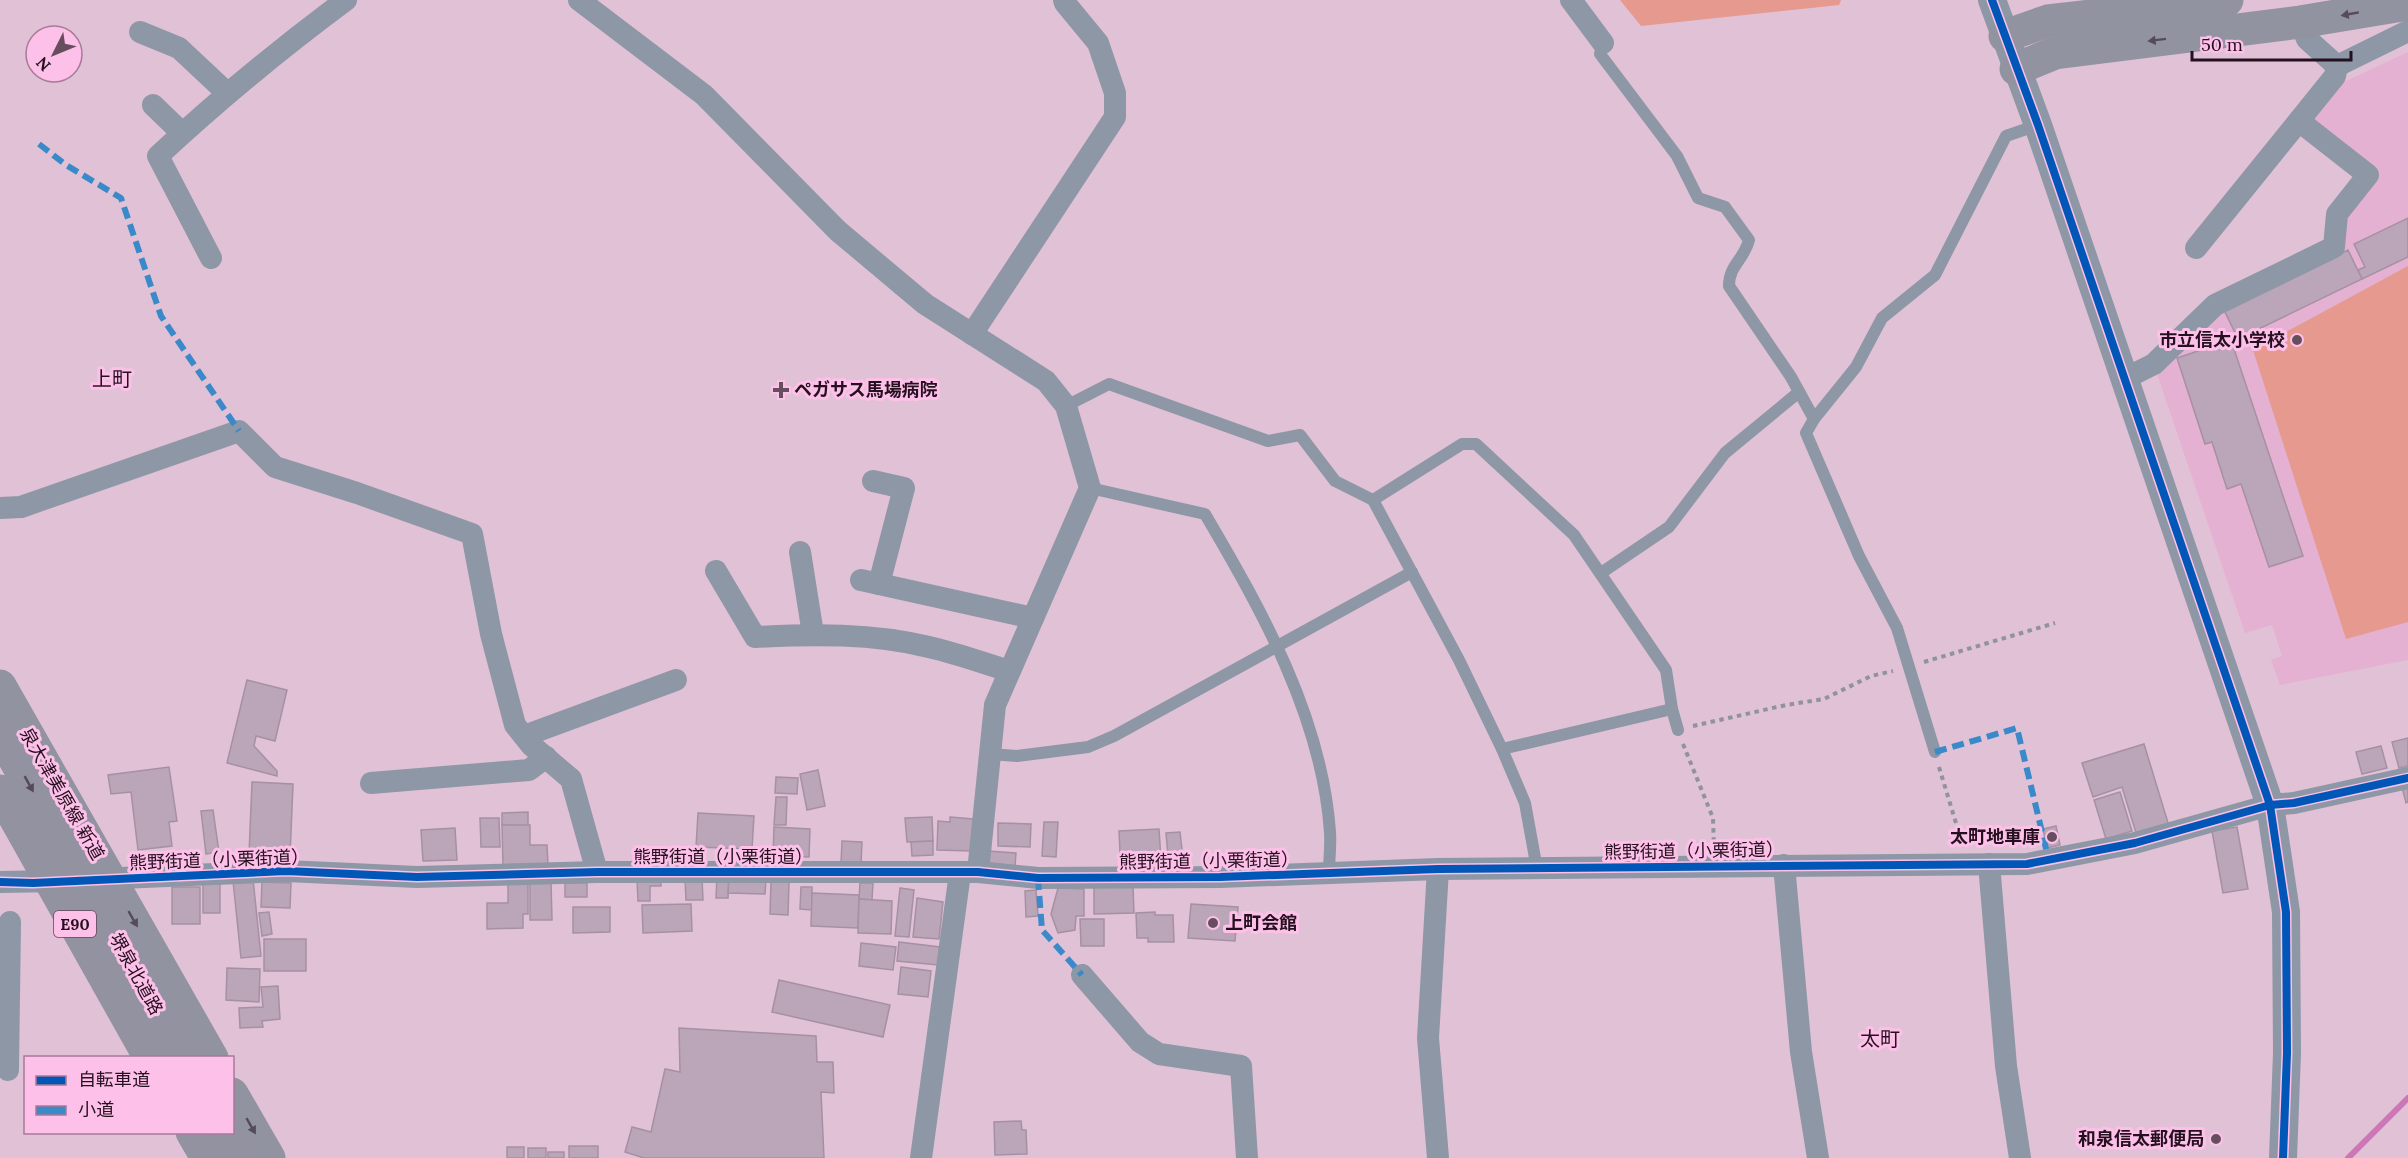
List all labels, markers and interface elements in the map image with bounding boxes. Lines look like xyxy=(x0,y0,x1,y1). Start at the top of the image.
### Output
one-way arrow xyxy=(2341,9,2360,18)
north arrow xyxy=(24,24,84,84)
scale bar xyxy=(2192,24,2351,62)
text: 50 m xyxy=(2201,33,2243,56)
one-way arrow xyxy=(2148,36,2167,45)
text: N xyxy=(31,53,55,76)
place label: 市立信太小学校 xyxy=(2159,328,2285,351)
marker: 市立信太小学校 xyxy=(2290,333,2304,347)
district label: 上町 xyxy=(92,366,132,391)
place label: ペガサス馬場病院 xyxy=(794,378,938,401)
marker: ペガサス馬場病院 xyxy=(772,381,790,399)
street label: 泉大津美原線 新道 xyxy=(15,724,110,864)
one-way arrow xyxy=(24,776,34,793)
place label: 太町地車庫 xyxy=(1950,825,2040,848)
marker: 太町地車庫 xyxy=(2045,830,2059,844)
street label: 熊野街道（小栗街道） xyxy=(1604,837,1784,864)
street label: 熊野街道（小栗街道） xyxy=(129,845,309,874)
street label: 熊野街道（小栗街道） xyxy=(633,845,813,868)
street label: 熊野街道（小栗街道） xyxy=(1119,847,1299,874)
road number: E90 xyxy=(54,911,96,937)
one-way arrow xyxy=(128,911,138,928)
place label: 上町会館 xyxy=(1225,911,1297,934)
marker: 上町会館 xyxy=(1206,916,1220,930)
street label: 堺泉北道路 xyxy=(105,929,168,1019)
district label: 太町 xyxy=(1860,1026,1900,1051)
legend xyxy=(24,1056,234,1134)
text: 自転車道 xyxy=(78,1068,150,1091)
text: 小道 xyxy=(78,1098,114,1121)
one-way arrow xyxy=(246,1118,256,1135)
place label: 和泉信太郵便局 xyxy=(2078,1127,2204,1150)
marker: 和泉信太郵便局 xyxy=(2209,1132,2223,1146)

